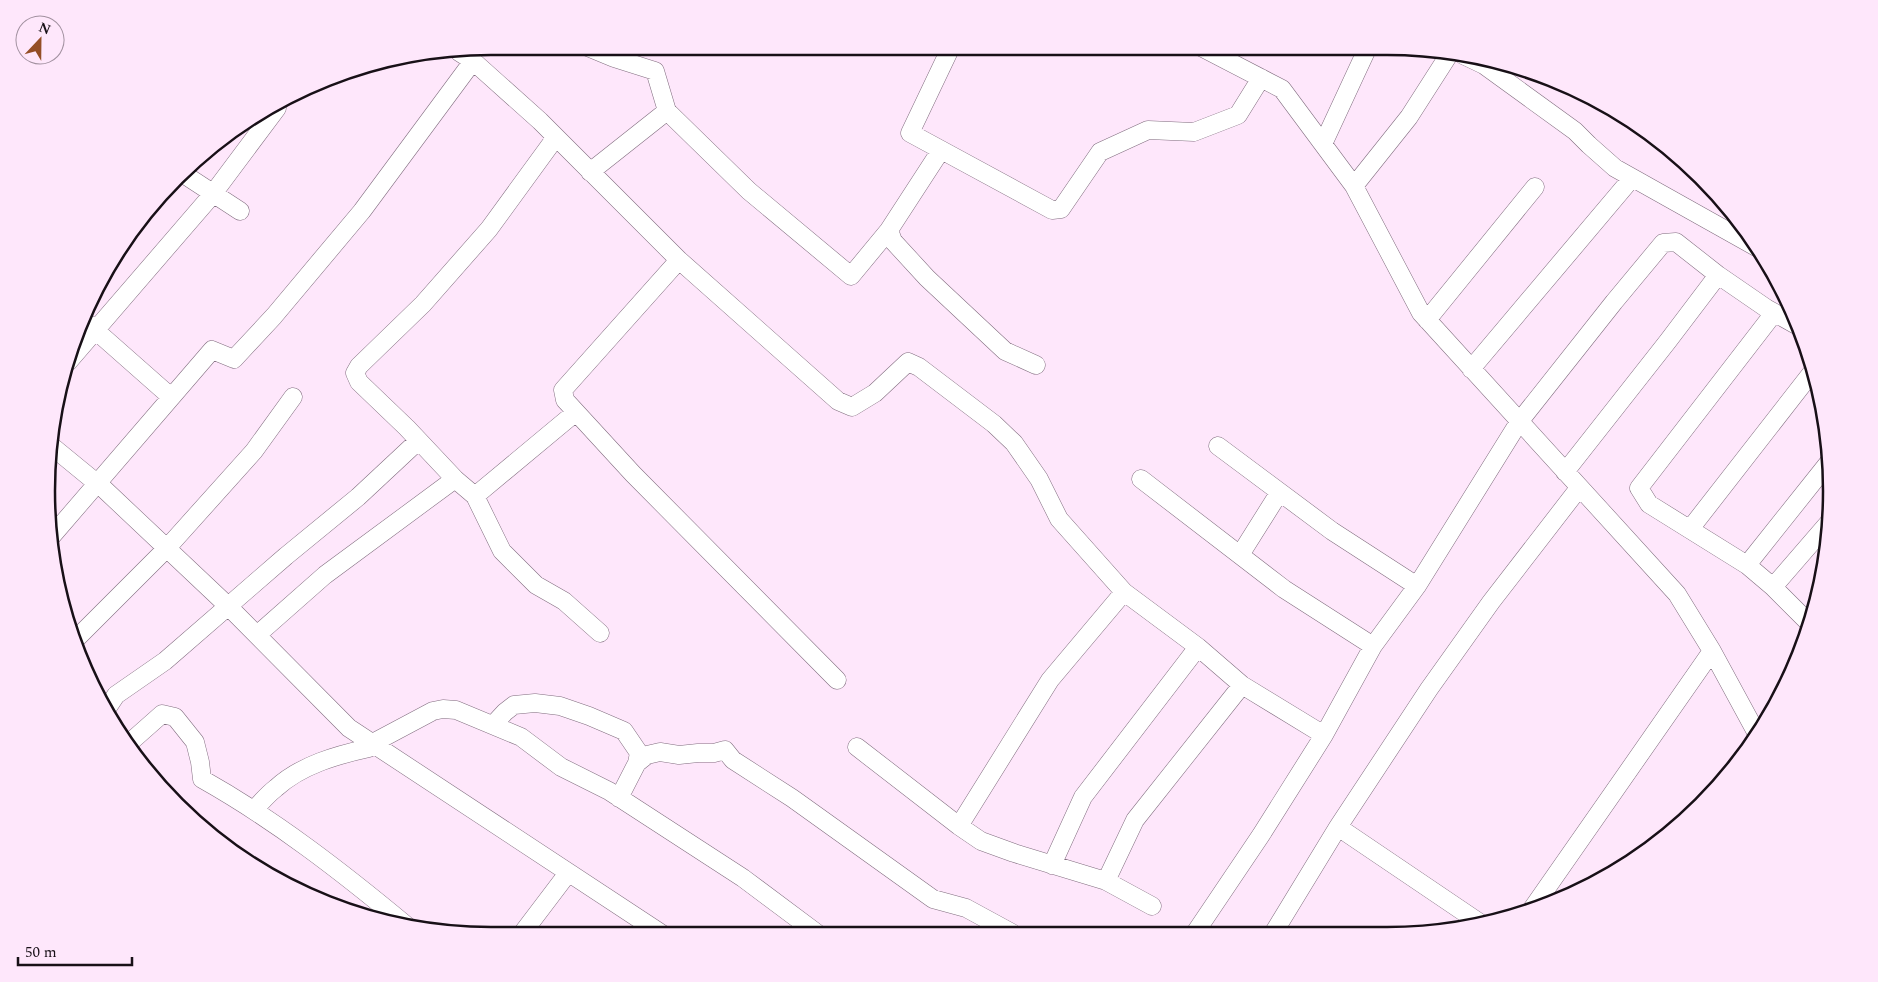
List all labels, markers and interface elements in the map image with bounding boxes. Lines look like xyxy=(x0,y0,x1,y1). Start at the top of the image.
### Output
north arrow xyxy=(15,15,65,65)
text: N xyxy=(35,17,54,40)
scale bar xyxy=(18,934,131,966)
text: 50 m xyxy=(25,941,57,964)

